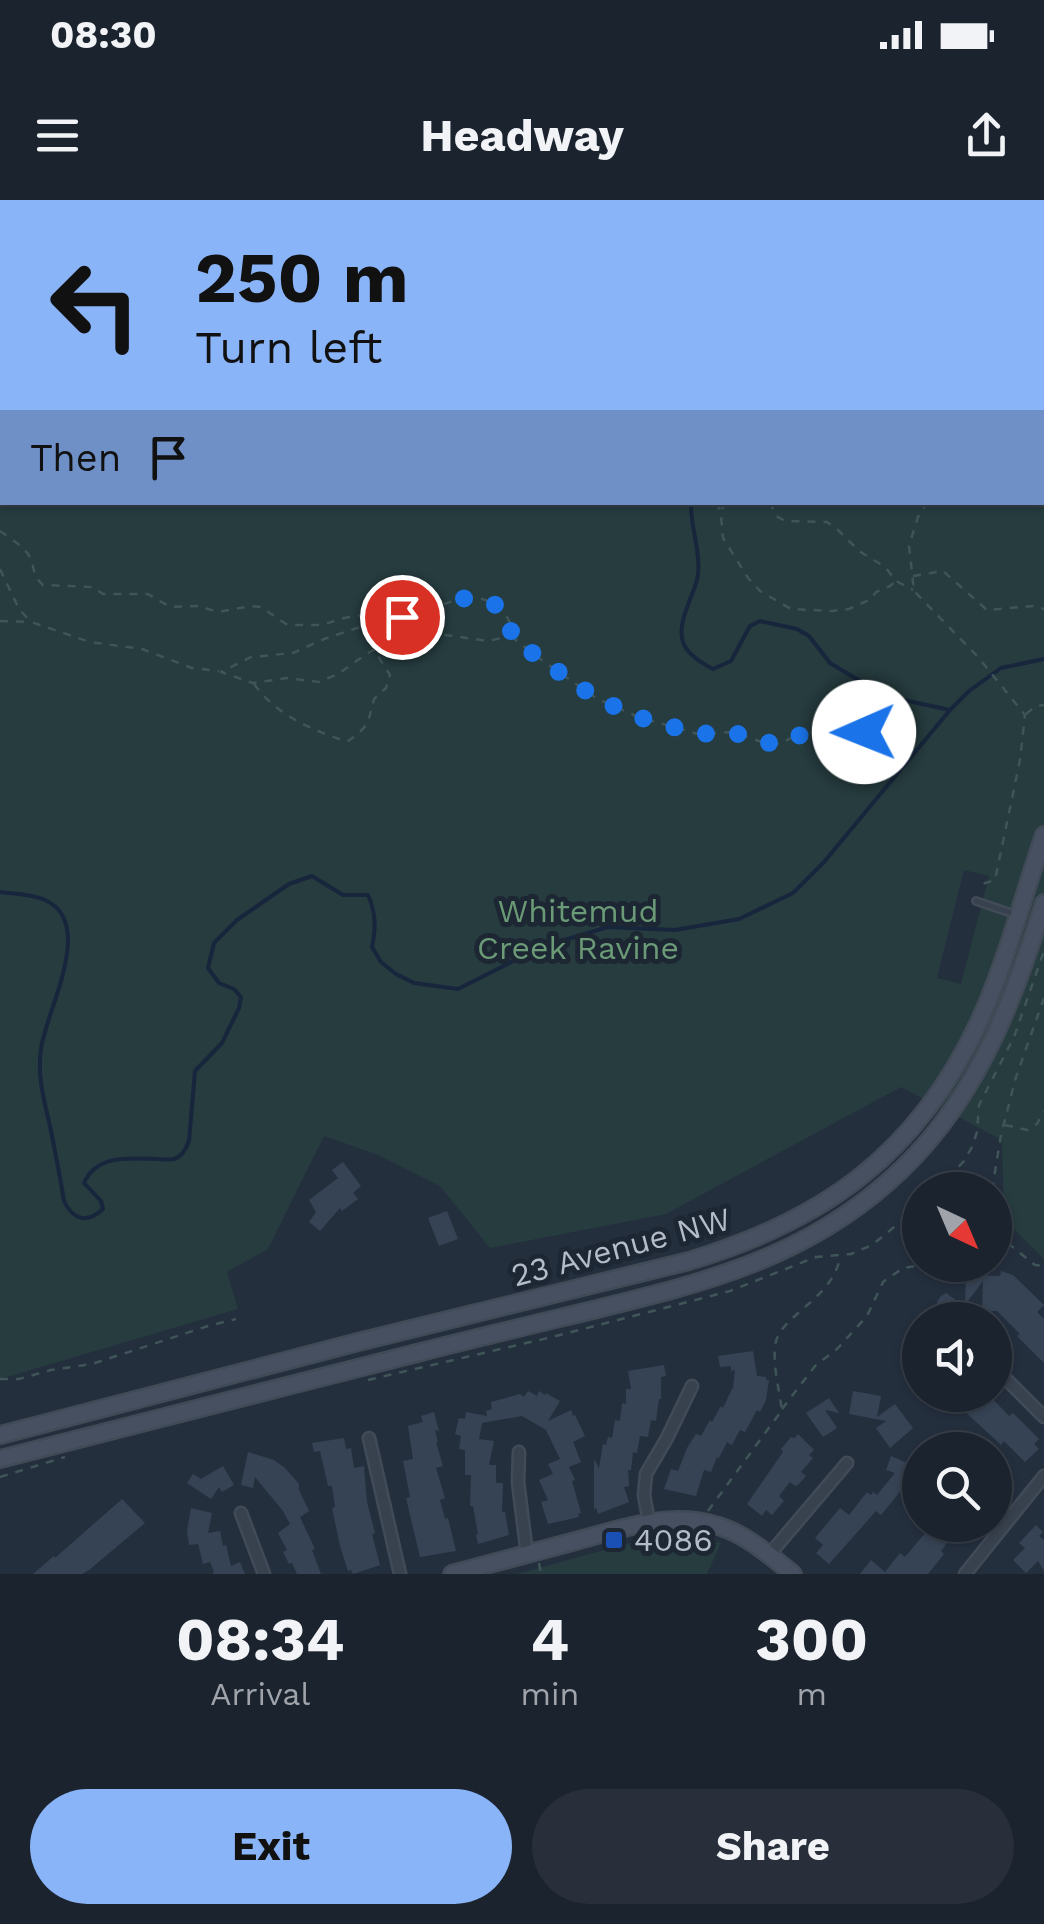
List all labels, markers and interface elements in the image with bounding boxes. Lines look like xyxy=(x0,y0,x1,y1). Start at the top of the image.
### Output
text: 08:30 xyxy=(50,13,157,57)
icon: menu xyxy=(30,108,85,163)
icon: share xyxy=(959,108,1014,163)
text: Headway xyxy=(420,109,624,162)
text: 250 m xyxy=(195,237,409,319)
icon: left xyxy=(30,240,160,370)
text: Turn left xyxy=(195,321,382,374)
icon: arrive xyxy=(141,430,196,485)
text: Then xyxy=(30,436,121,480)
pin xyxy=(360,575,445,660)
icon: arrive xyxy=(375,590,430,645)
position arrow xyxy=(812,680,916,784)
park label: Whitemud Creek Ravine xyxy=(477,892,679,967)
north arrow xyxy=(902,1172,1012,1282)
map controls xyxy=(902,1172,1012,1542)
street label: 23 Avenue NW xyxy=(507,1199,735,1295)
button: sound xyxy=(902,1302,1012,1412)
button: search xyxy=(902,1432,1012,1542)
place label: 4086 xyxy=(634,1521,713,1559)
marker: 4086 xyxy=(603,1529,625,1551)
text: 08:34 xyxy=(176,1604,345,1675)
text: 4 xyxy=(531,1604,569,1675)
text: 300 xyxy=(755,1604,868,1675)
text: Arrival xyxy=(210,1675,310,1713)
text: min xyxy=(521,1675,579,1713)
text: m xyxy=(796,1675,827,1713)
button: Exit xyxy=(30,1789,512,1904)
button: Share xyxy=(532,1789,1014,1904)

